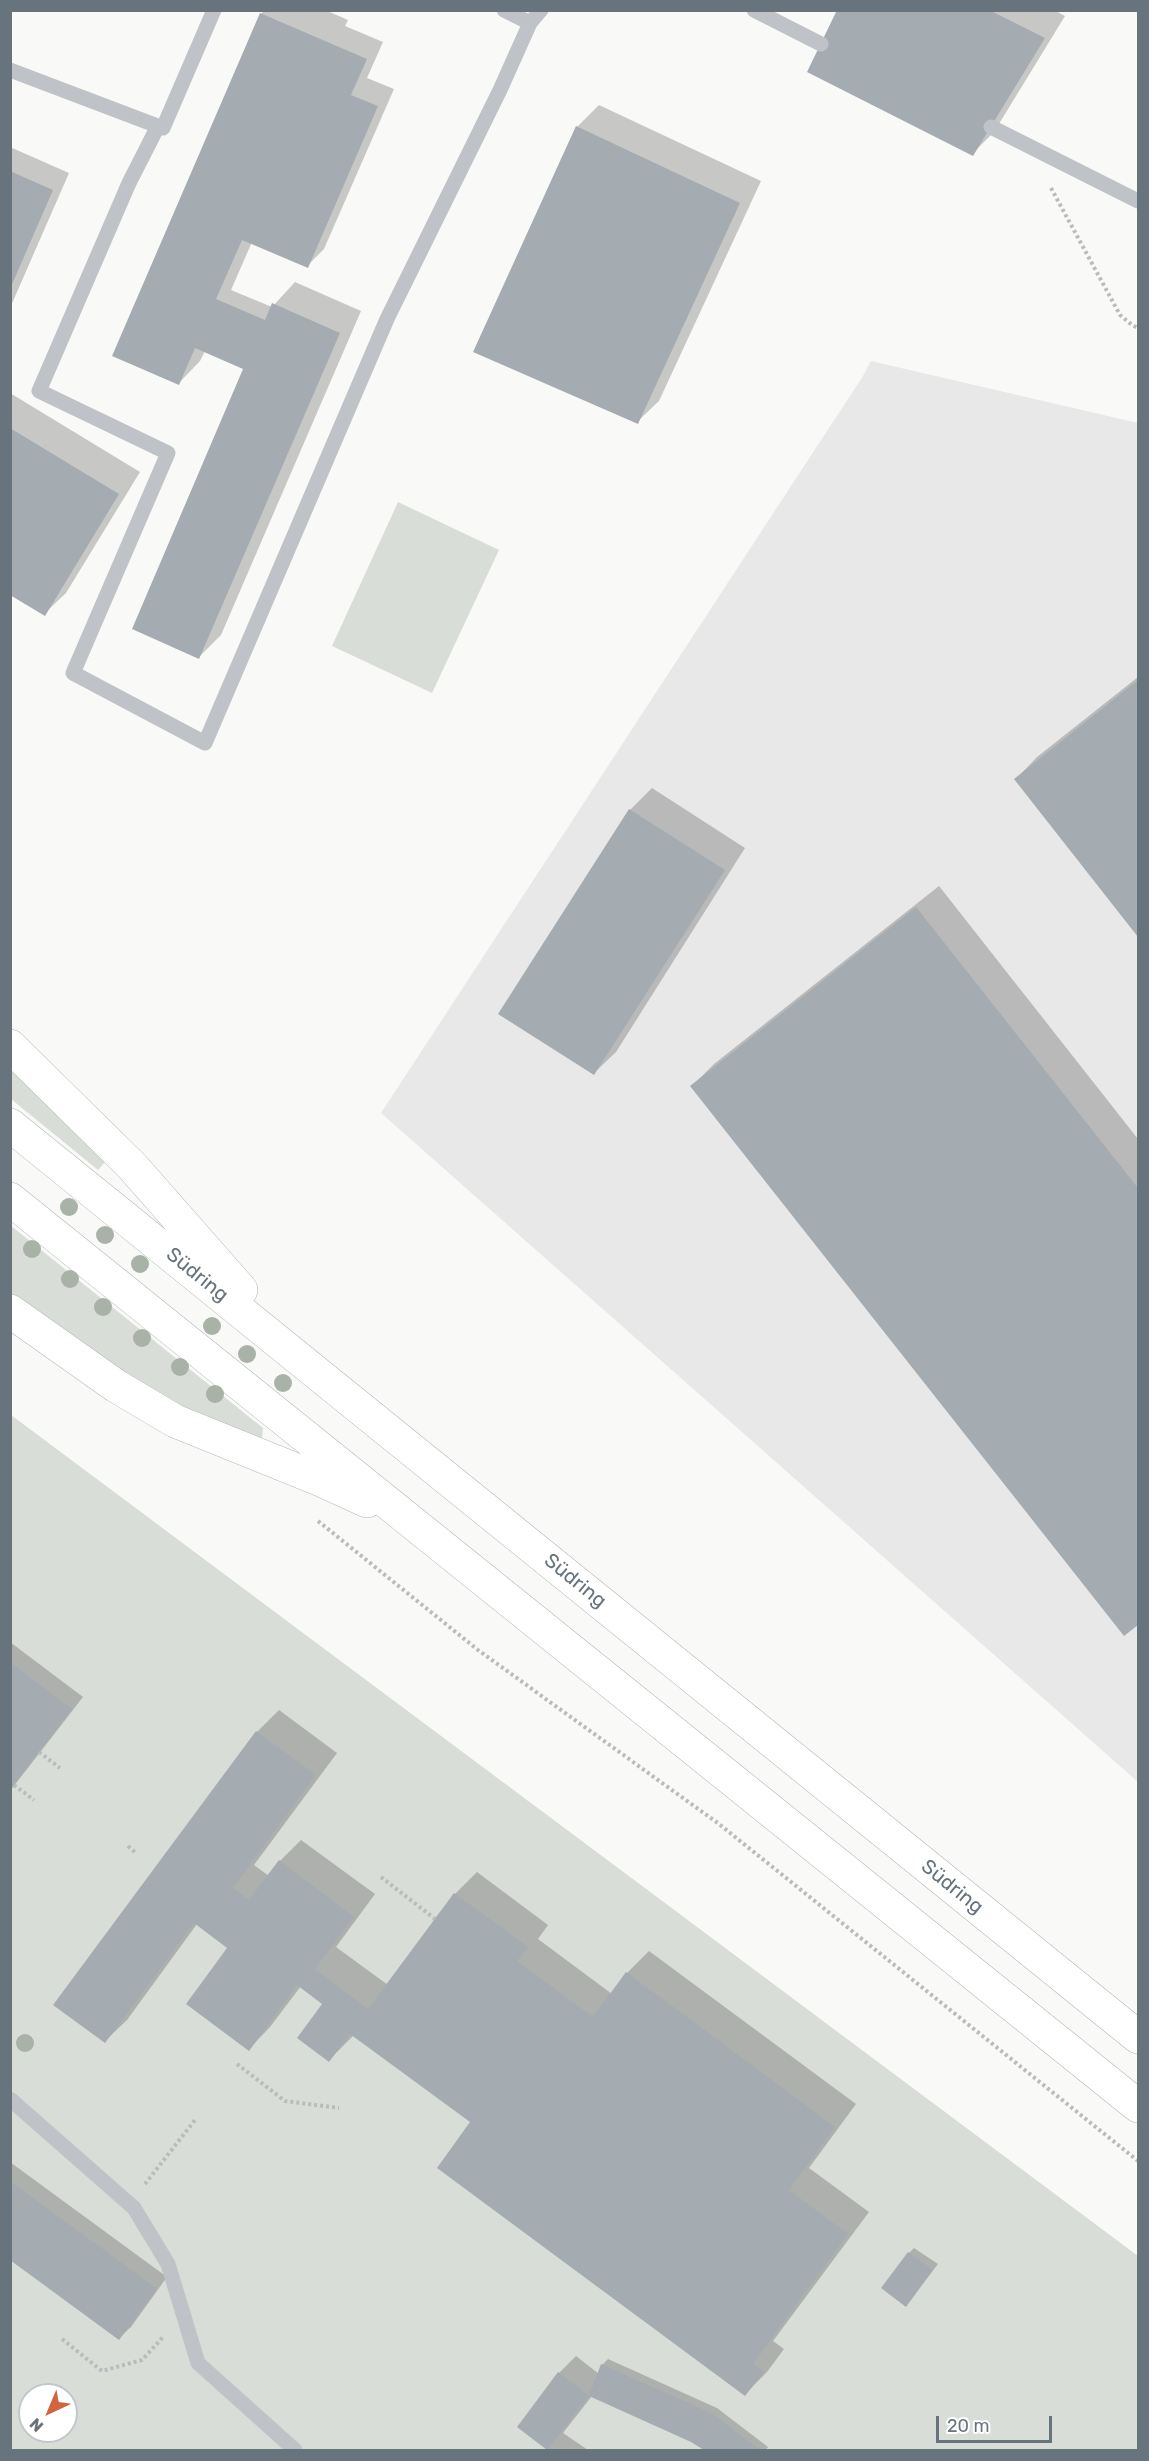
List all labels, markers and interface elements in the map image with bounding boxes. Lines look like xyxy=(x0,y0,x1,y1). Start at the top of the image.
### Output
street label: Südring xyxy=(161,1243,233,1307)
street label: Südring xyxy=(539,1549,611,1613)
street label: Südring xyxy=(916,1855,988,1919)
north arrow xyxy=(18,2383,78,2443)
scale bar xyxy=(939,2404,1054,2442)
text: N xyxy=(26,2414,47,2436)
text: 20 m xyxy=(947,2415,989,2437)

